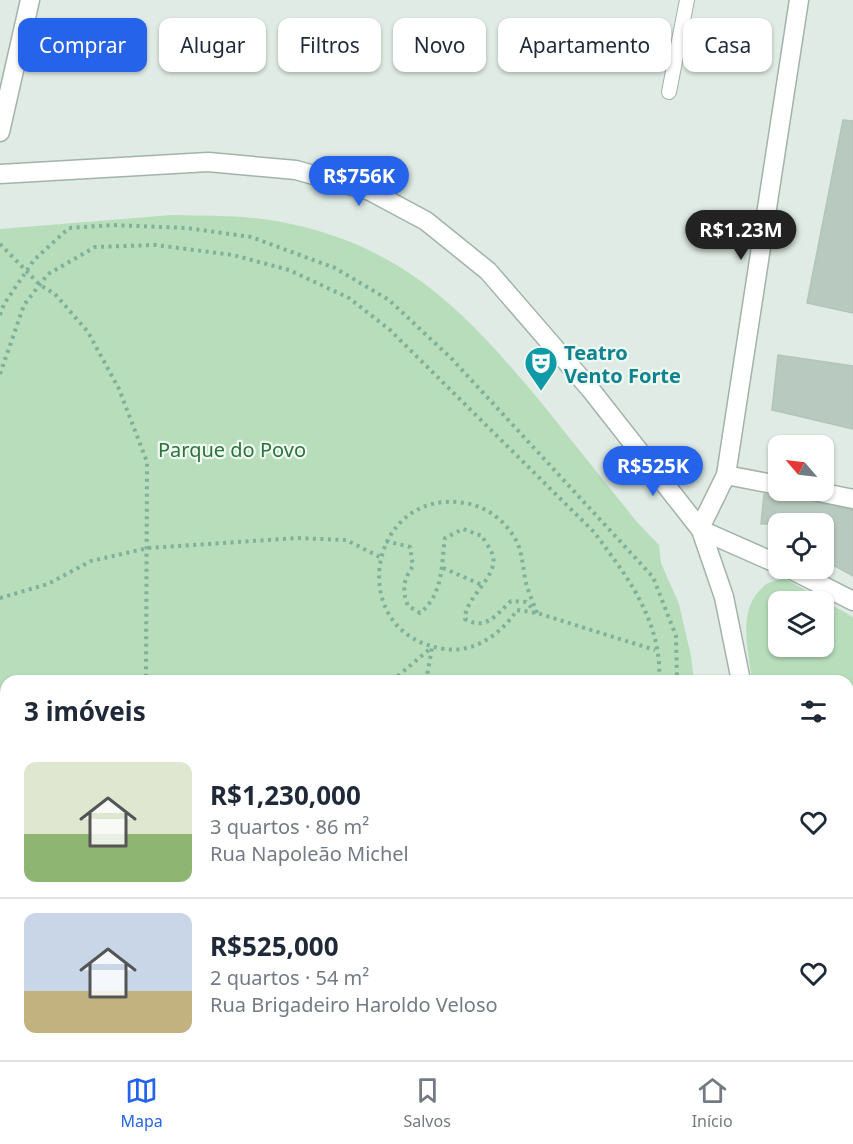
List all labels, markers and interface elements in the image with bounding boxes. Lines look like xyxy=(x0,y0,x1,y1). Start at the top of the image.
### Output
chip: Comprar xyxy=(18,18,147,72)
chip: Alugar xyxy=(159,18,266,72)
chip: Filtros xyxy=(278,18,381,72)
chip: Novo xyxy=(393,18,486,72)
chip: Apartamento xyxy=(498,18,671,72)
chip: Casa xyxy=(683,18,772,72)
pin: R$756K xyxy=(310,156,408,207)
text: R$756K xyxy=(323,162,395,189)
pin: R$1.23M xyxy=(686,210,796,261)
text: R$1.23M xyxy=(699,216,783,243)
place label: Teatro Vento Forte xyxy=(564,339,681,389)
theatre icon: Teatro Vento Forte xyxy=(523,345,559,392)
north arrow xyxy=(768,435,834,501)
map controls xyxy=(768,435,834,657)
park label: Parque do Povo xyxy=(158,436,306,463)
pin: R$525K xyxy=(604,446,702,497)
text: R$525K xyxy=(617,452,689,479)
button: locate xyxy=(768,513,834,579)
button: layers xyxy=(768,591,834,657)
text: 3 imóveis xyxy=(24,693,146,729)
icon: filters xyxy=(797,695,830,728)
text: R$1,230,000 xyxy=(210,777,361,813)
icon: home xyxy=(72,786,144,858)
icon: heart xyxy=(797,806,830,839)
text: 3 quartos · 86 m² xyxy=(210,813,369,840)
text: Rua Napoleão Michel xyxy=(210,840,409,867)
text: R$525,000 xyxy=(210,928,339,964)
icon: home xyxy=(72,937,144,1009)
icon: heart xyxy=(797,957,830,990)
text: 2 quartos · 54 m² xyxy=(210,964,369,991)
text: Rua Brigadeiro Haroldo Veloso xyxy=(210,991,498,1018)
tab: Mapa xyxy=(120,1074,163,1132)
tab: Salvos xyxy=(403,1074,451,1132)
tab: Início xyxy=(692,1074,733,1132)

